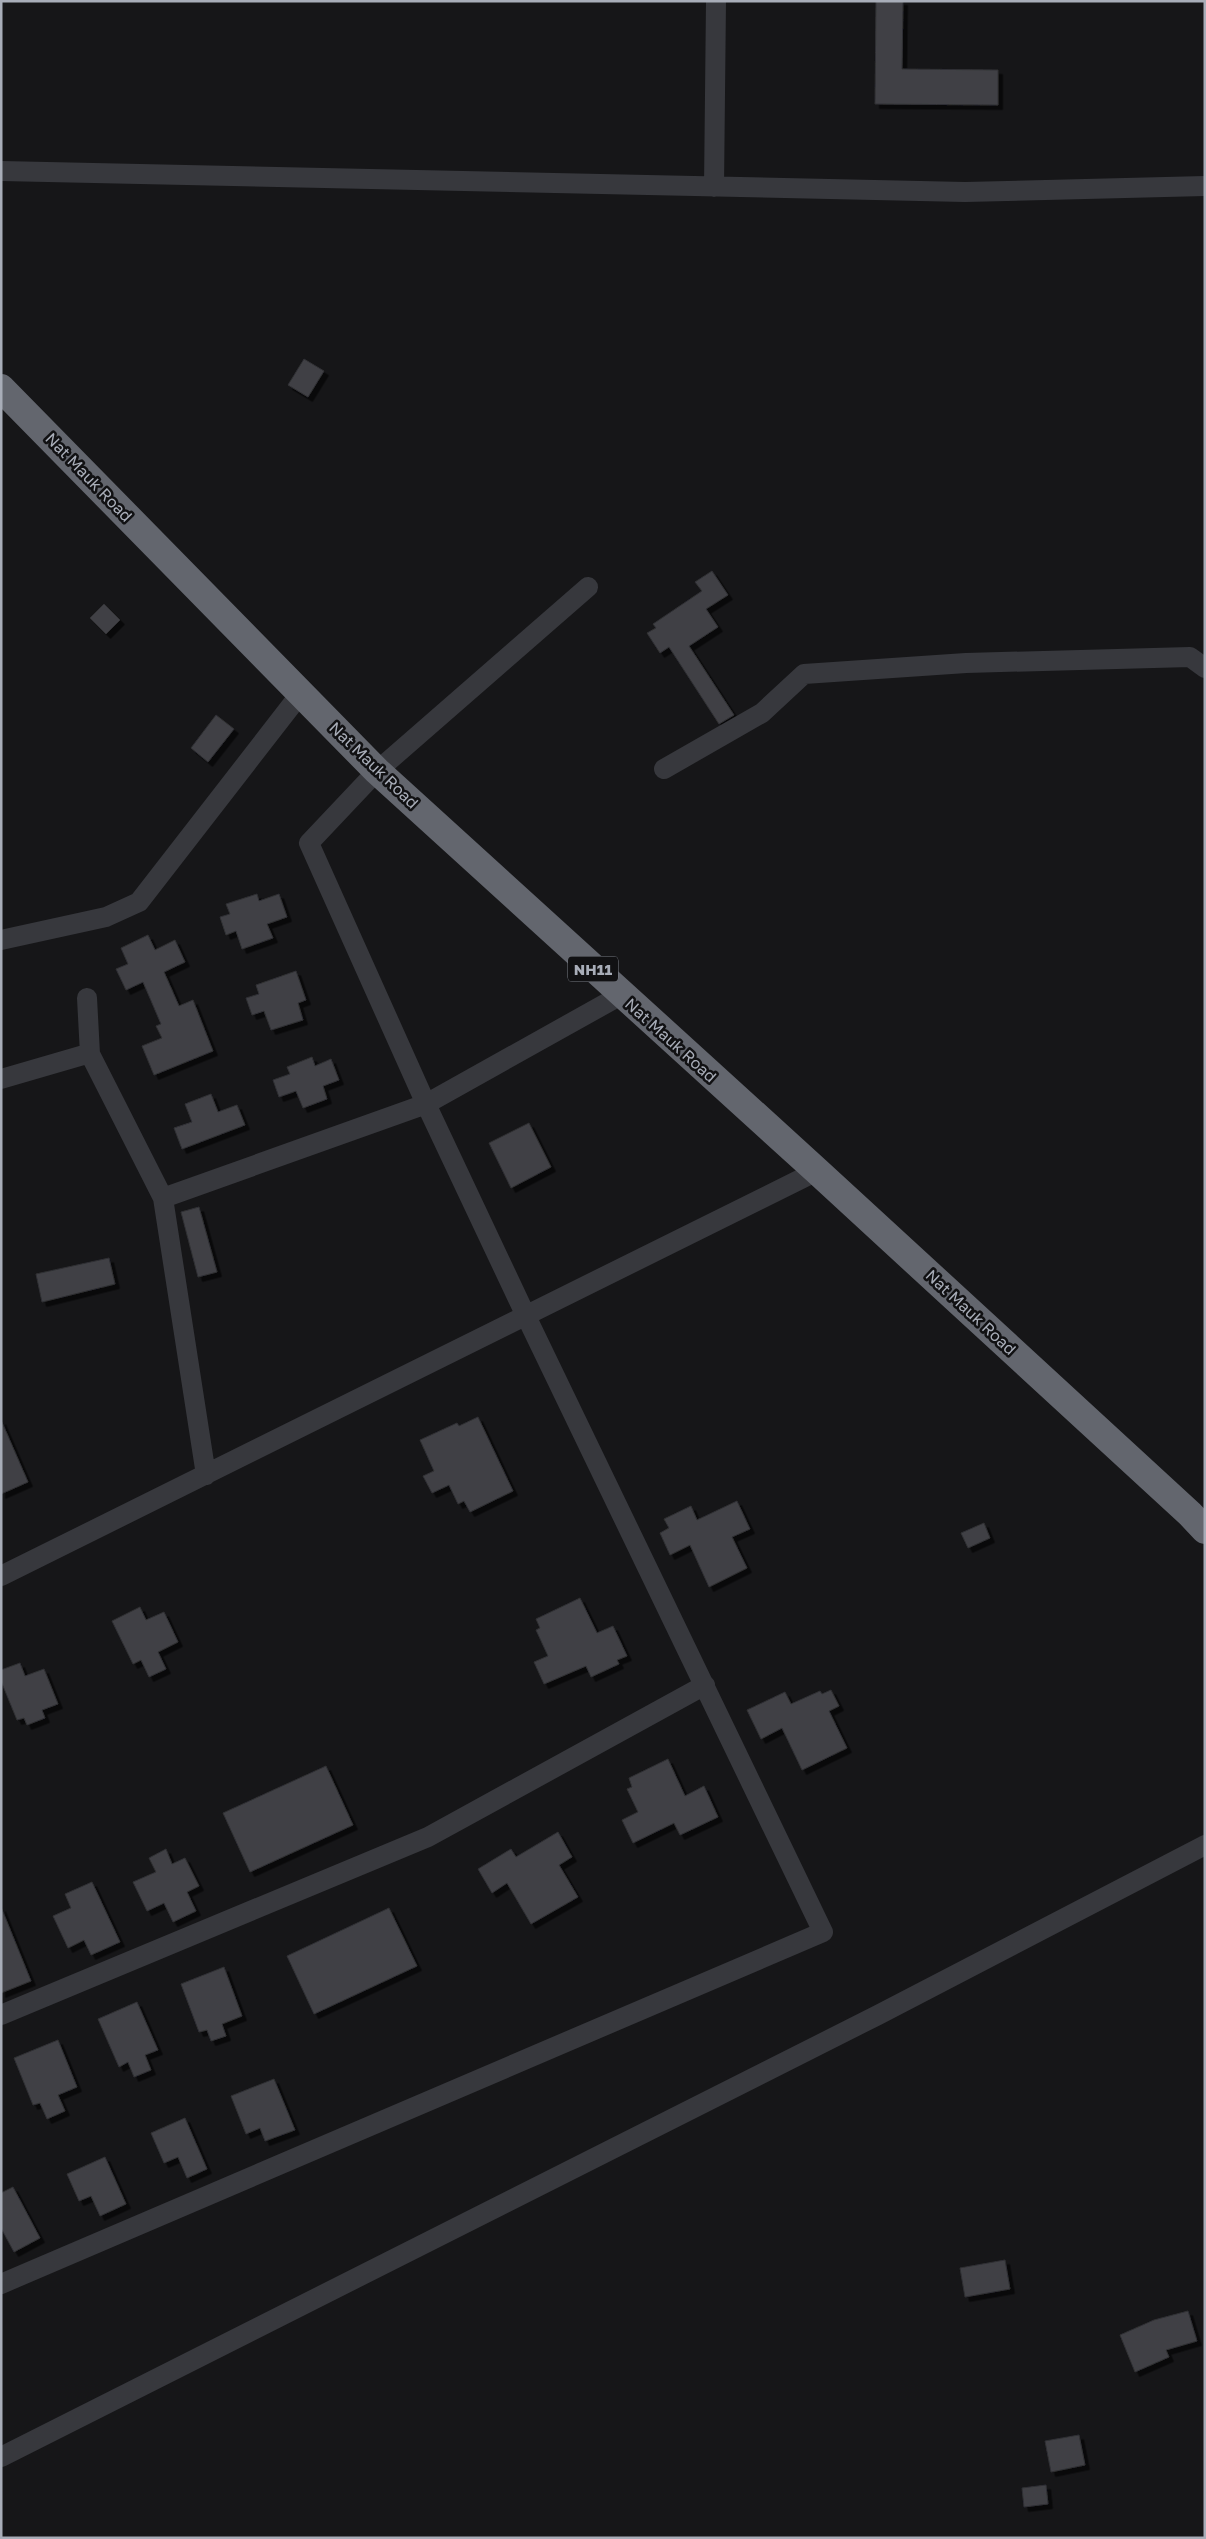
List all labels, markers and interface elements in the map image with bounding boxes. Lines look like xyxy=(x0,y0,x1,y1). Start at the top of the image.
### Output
street label: Nat Mauk Road xyxy=(41,428,137,526)
street label: Nat Mauk Road xyxy=(325,717,423,813)
road number: NH11 xyxy=(568,956,618,982)
street label: Nat Mauk Road xyxy=(621,994,721,1086)
street label: Nat Mauk Road xyxy=(922,1265,1020,1359)

